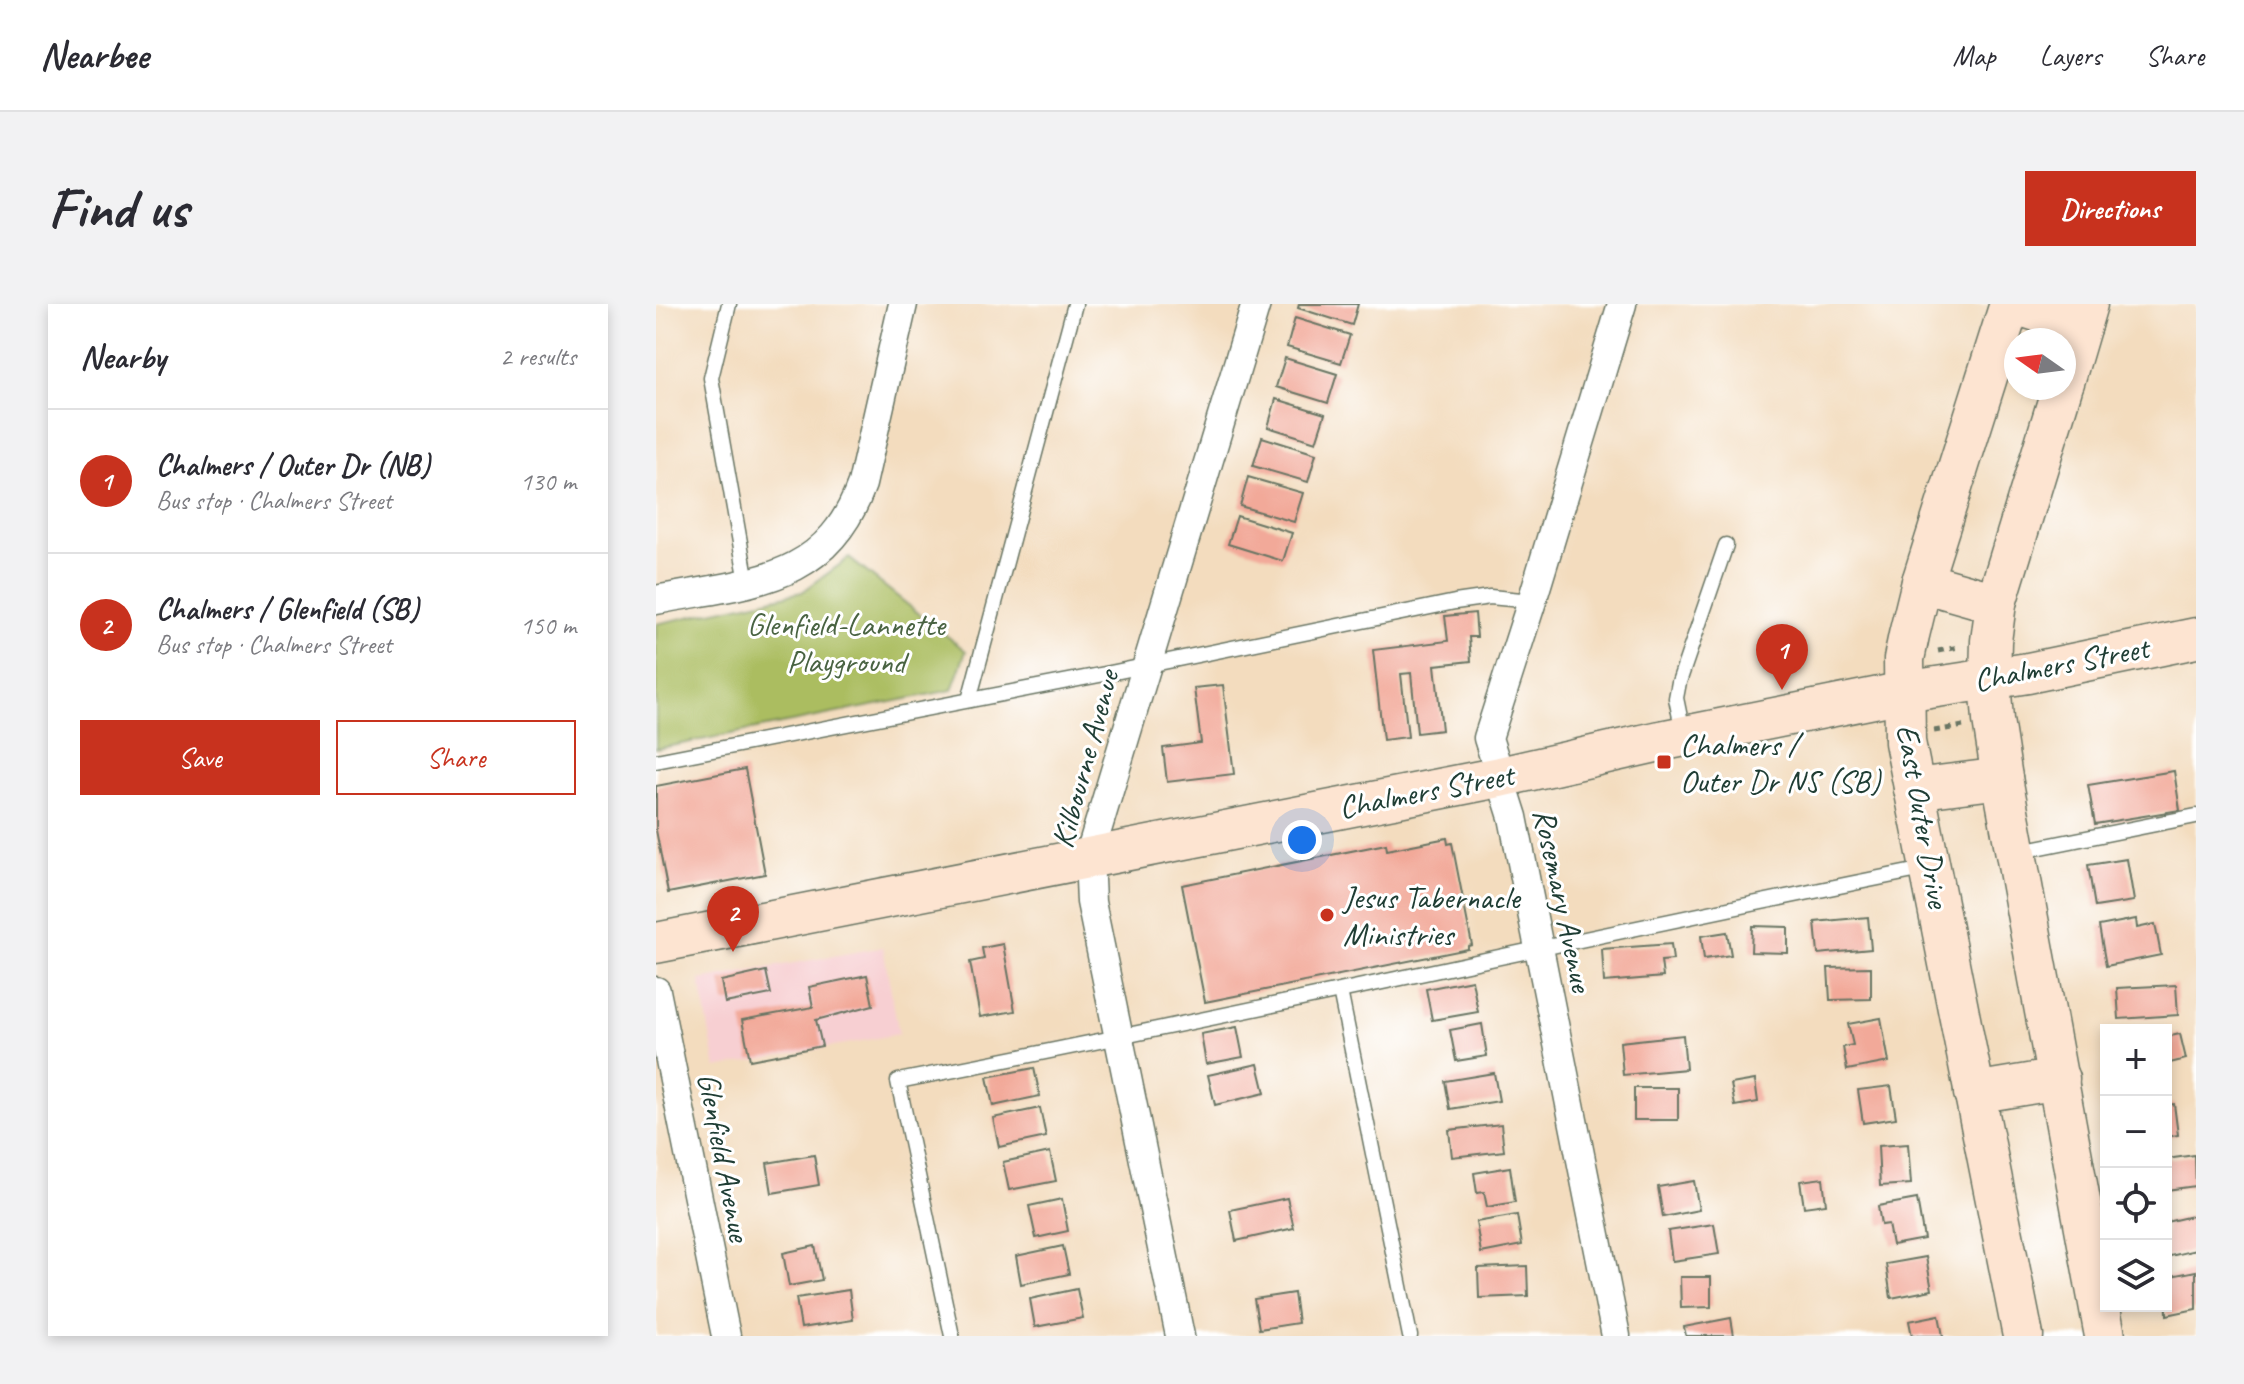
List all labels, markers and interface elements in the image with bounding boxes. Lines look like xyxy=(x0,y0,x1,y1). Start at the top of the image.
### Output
text: Nearbee xyxy=(40,32,148,79)
text: Map xyxy=(1953,38,1996,73)
text: Layers xyxy=(2040,38,2101,73)
text: Share xyxy=(2145,38,2204,73)
button: Directions xyxy=(2025,171,2196,246)
text: Find us xyxy=(48,173,188,244)
north arrow xyxy=(2004,328,2076,400)
text: Nearby xyxy=(80,335,166,378)
text: 2 results xyxy=(500,340,576,373)
text: Chalmers / Outer Dr (NB) xyxy=(156,446,430,484)
text: 1 xyxy=(100,465,112,498)
text: 130 m xyxy=(520,465,576,498)
text: Bus stop · Chalmers Street xyxy=(156,484,392,517)
text: Chalmers / Glenfield (SB) xyxy=(156,590,419,628)
park label: Glenfield-Lannette Playground xyxy=(747,604,948,682)
text: 2 xyxy=(100,609,112,642)
text: 150 m xyxy=(520,609,576,642)
pin: 1 xyxy=(1756,624,1808,690)
street label: Chalmers Street xyxy=(1970,626,2155,701)
text: Bus stop · Chalmers Street xyxy=(156,628,392,661)
street label: Kilbourne Avenue xyxy=(1042,663,1129,852)
button: Save xyxy=(80,720,320,795)
button: Share xyxy=(336,720,576,795)
street label: East Outer Drive xyxy=(1887,721,1960,913)
place label: Chalmers / Outer Dr NS (SB) xyxy=(1680,724,1882,802)
street label: Chalmers Street xyxy=(1335,753,1520,828)
marker: Chalmers / Outer Dr NS (SB) xyxy=(1655,753,1673,771)
street label: Rosemary Avenue xyxy=(1524,805,1603,998)
your location xyxy=(1282,820,1322,860)
place label: Jesus Tabernacle Ministries xyxy=(1341,877,1522,955)
pin: 2 xyxy=(707,886,759,952)
marker: Jesus Tabernacle Ministries xyxy=(1318,906,1336,924)
map controls xyxy=(2100,1024,2172,1312)
button: + xyxy=(2100,1024,2172,1096)
street label: Glenfield Avenue xyxy=(688,1069,761,1247)
button: − xyxy=(2100,1096,2172,1168)
button: locate xyxy=(2100,1168,2172,1240)
button: layers xyxy=(2100,1240,2172,1312)

